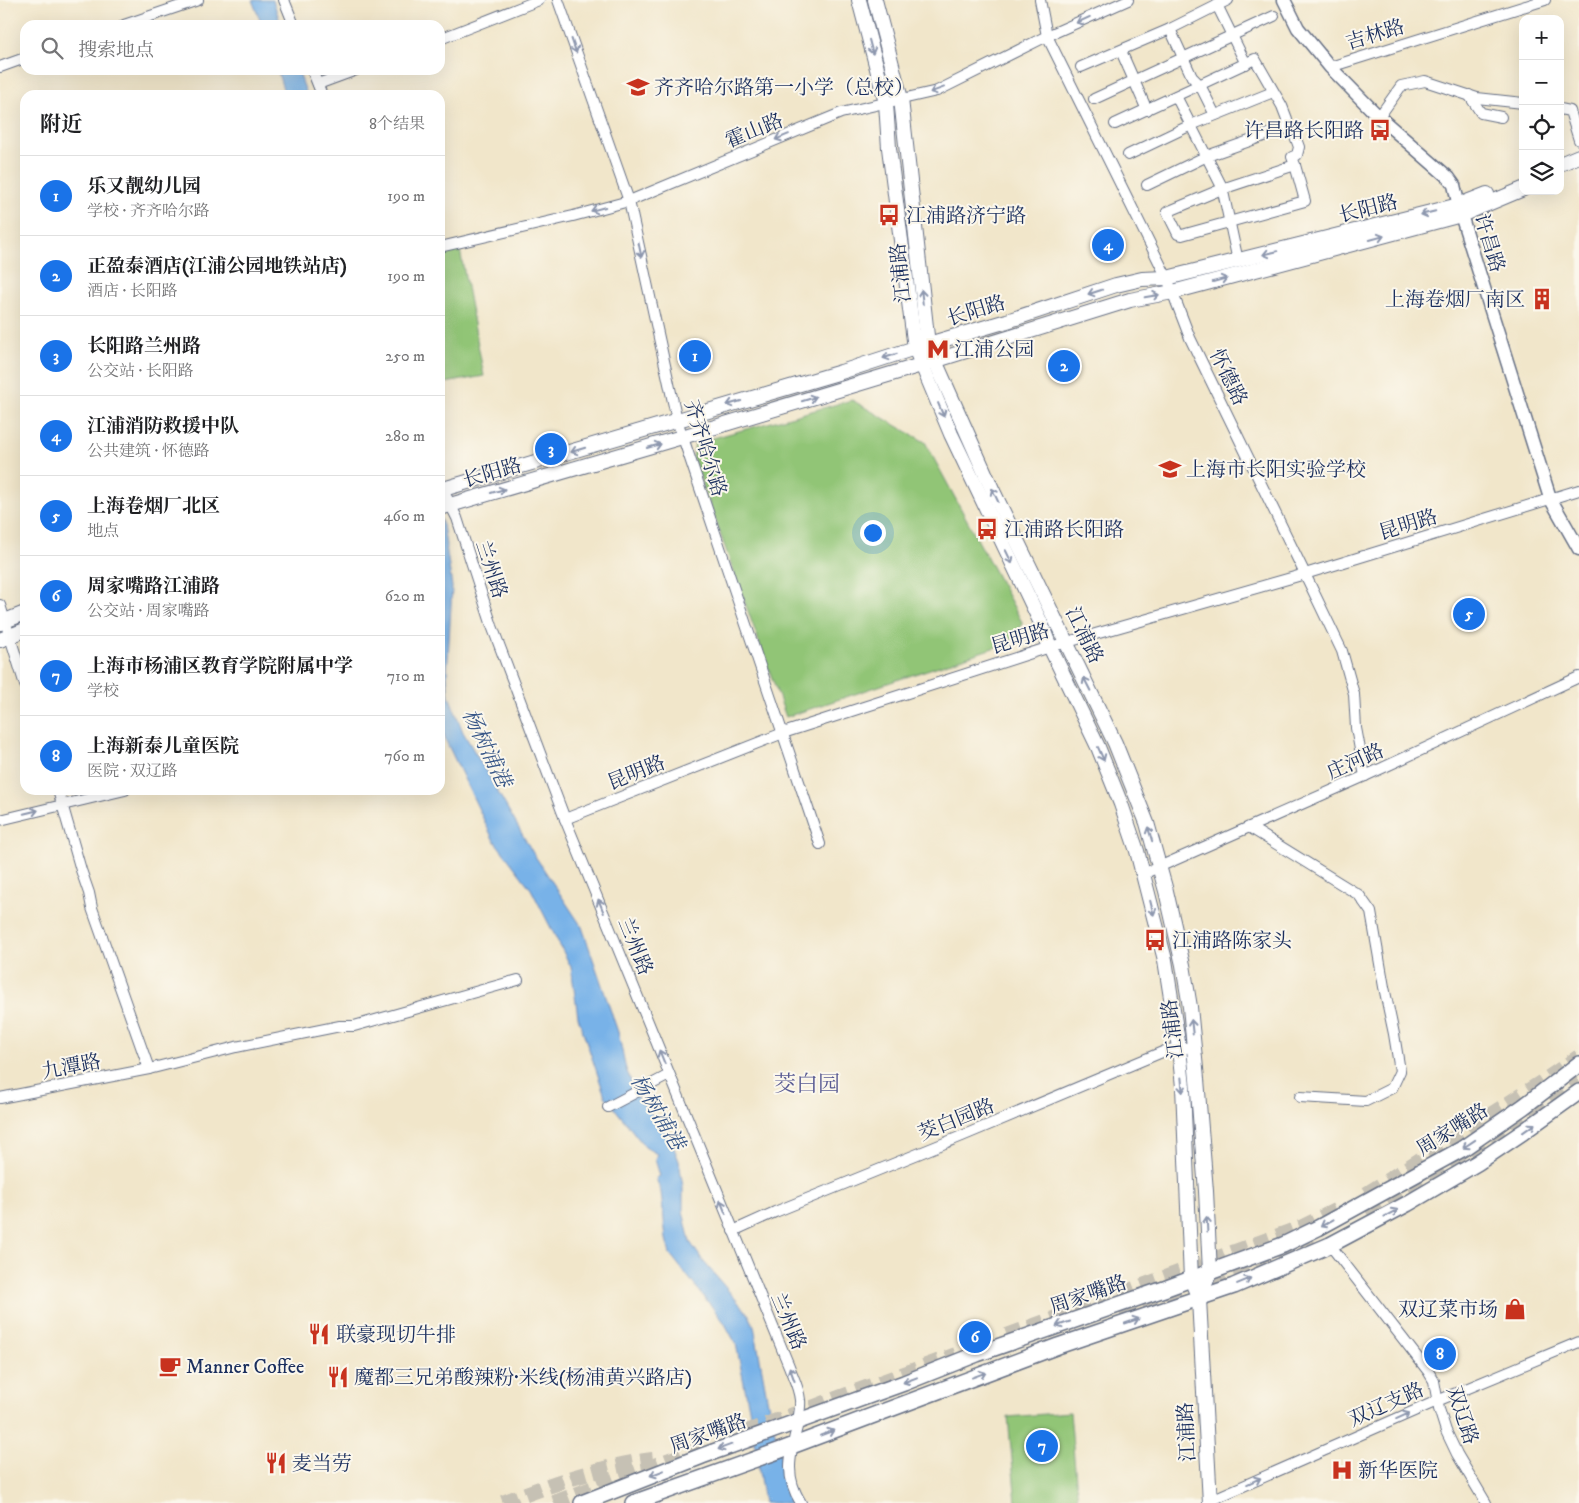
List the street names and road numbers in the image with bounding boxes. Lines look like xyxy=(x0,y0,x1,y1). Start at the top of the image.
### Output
street label: 吉林路 xyxy=(1343,15,1408,56)
street label: 霍山路 xyxy=(722,109,787,154)
street label: 长阳路 xyxy=(1336,190,1400,229)
street label: 许昌路 xyxy=(1468,211,1509,276)
street label: 江浦路 xyxy=(886,242,917,304)
street label: 长阳路 xyxy=(944,291,1009,332)
street label: 怀德路 xyxy=(1203,345,1252,410)
street label: 齐齐哈尔路 xyxy=(678,397,731,500)
street label: 长阳路 xyxy=(460,453,525,494)
street label: 昆明路 xyxy=(1376,505,1441,546)
street label: 兰州路 xyxy=(469,537,512,602)
street label: 江浦路 xyxy=(1059,603,1108,668)
street label: 昆明路 xyxy=(988,619,1053,660)
street label: 庄河路 xyxy=(1323,739,1388,786)
street label: 昆明路 xyxy=(604,751,669,796)
street label: 兰州路 xyxy=(612,914,657,979)
street label: 江浦路 xyxy=(1157,998,1190,1060)
street label: 九潭路 xyxy=(39,1049,103,1085)
street label: 茭白园路 xyxy=(915,1094,998,1147)
street label: 周家嘴路 xyxy=(1412,1098,1493,1162)
street label: 周家嘴路 xyxy=(1047,1271,1130,1320)
street label: 兰州路 xyxy=(764,1289,811,1354)
street label: 双辽支路 xyxy=(1345,1378,1428,1433)
street label: 双辽路 xyxy=(1440,1383,1483,1448)
street label: 江浦路 xyxy=(1173,1401,1202,1463)
street label: 周家嘴路 xyxy=(667,1409,750,1460)

